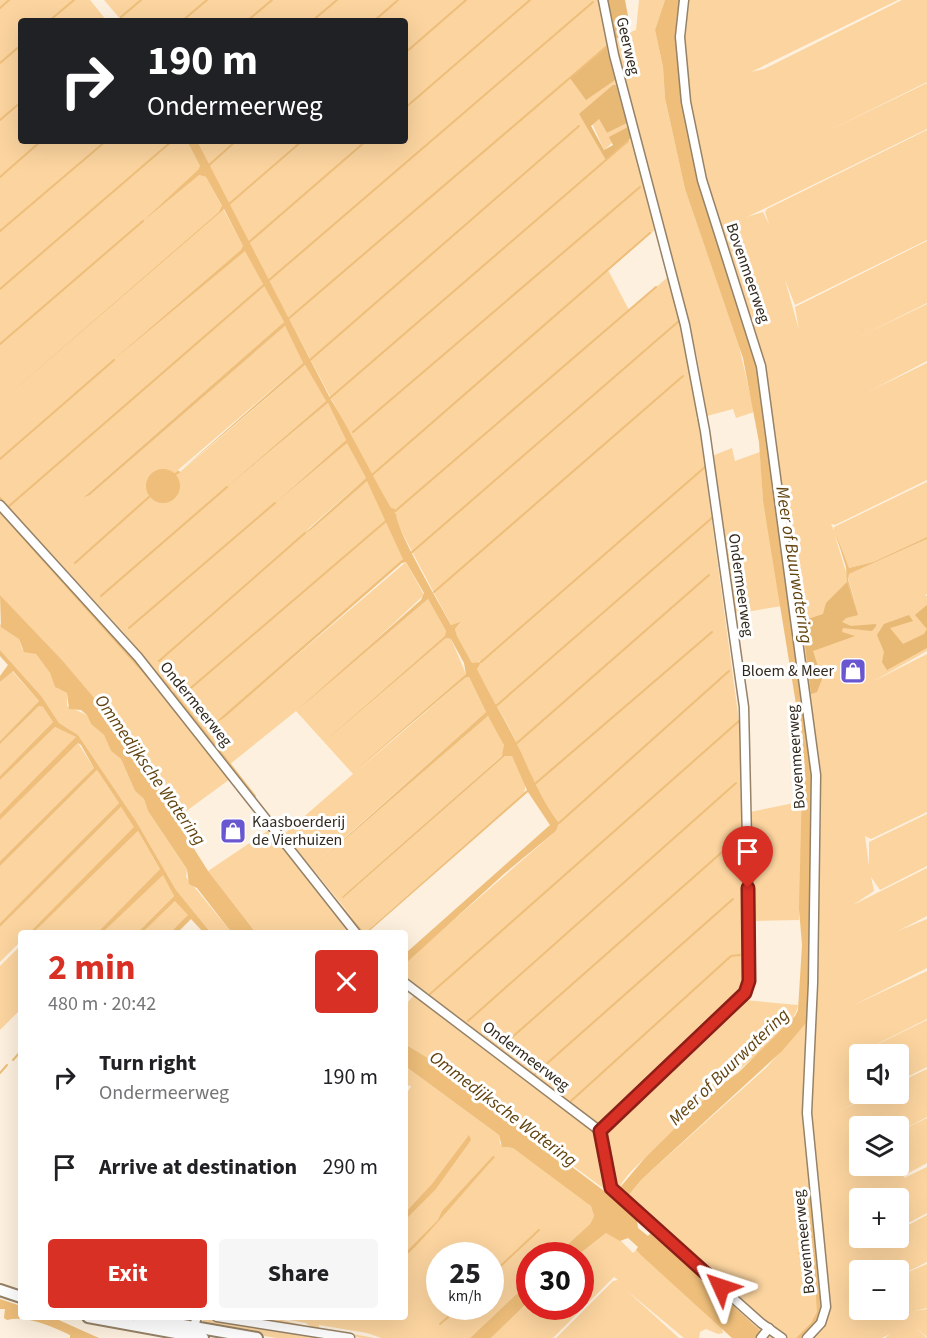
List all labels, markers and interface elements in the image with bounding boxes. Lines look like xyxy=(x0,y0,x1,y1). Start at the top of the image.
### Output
street label: Geerweg xyxy=(611,15,645,77)
text: 190 m xyxy=(147,31,258,91)
icon: right xyxy=(48,42,126,120)
text: Ondermeerweg xyxy=(147,87,323,126)
street label: Bovenmeerweg xyxy=(721,220,775,326)
water label: Meer of Buurwatering xyxy=(769,485,819,645)
street label: Ondermeerweg xyxy=(723,532,759,638)
shop icon: Bloem & Meer xyxy=(838,656,868,686)
street label: Ondermeerweg xyxy=(155,657,237,751)
place label: Bloem & Meer xyxy=(741,660,834,682)
water label: Ommedijksche Watering xyxy=(88,689,212,851)
street label: Bovenmeerweg xyxy=(781,704,811,810)
place label: Kaasboerderij de Vierhuizen xyxy=(252,811,345,851)
shop icon: Kaasboerderij de Vierhuizen xyxy=(218,816,248,846)
pin xyxy=(722,826,773,888)
icon: arrive xyxy=(731,835,764,868)
text: 2 min xyxy=(48,942,136,993)
button: close xyxy=(315,950,378,1013)
text: 480 m · 20:42 xyxy=(48,990,156,1018)
water label: Meer of Buurwatering xyxy=(663,1003,795,1131)
street label: Ondermeerweg xyxy=(478,1016,574,1096)
map controls xyxy=(849,1044,909,1320)
button: sound xyxy=(849,1044,909,1104)
water label: Ommedijksche Watering xyxy=(424,1045,582,1173)
text: Turn right xyxy=(99,1047,196,1079)
icon: right xyxy=(48,1061,81,1094)
text: 190 m xyxy=(323,1061,378,1093)
text: Ondermeerweg xyxy=(99,1079,229,1107)
button: layers xyxy=(849,1116,909,1176)
icon: arrive xyxy=(48,1151,81,1184)
text: Arrive at destination xyxy=(99,1151,297,1183)
text: 290 m xyxy=(323,1151,378,1183)
button: + xyxy=(849,1188,909,1248)
street label: Bovenmeerweg xyxy=(788,1189,820,1295)
button: Exit xyxy=(48,1239,207,1308)
button: Share xyxy=(219,1239,378,1308)
speed limit sign: 30 xyxy=(516,1242,594,1320)
text: 25 xyxy=(449,1252,481,1295)
position arrow xyxy=(689,1255,753,1319)
button: − xyxy=(849,1260,909,1320)
text: km/h xyxy=(448,1286,482,1307)

